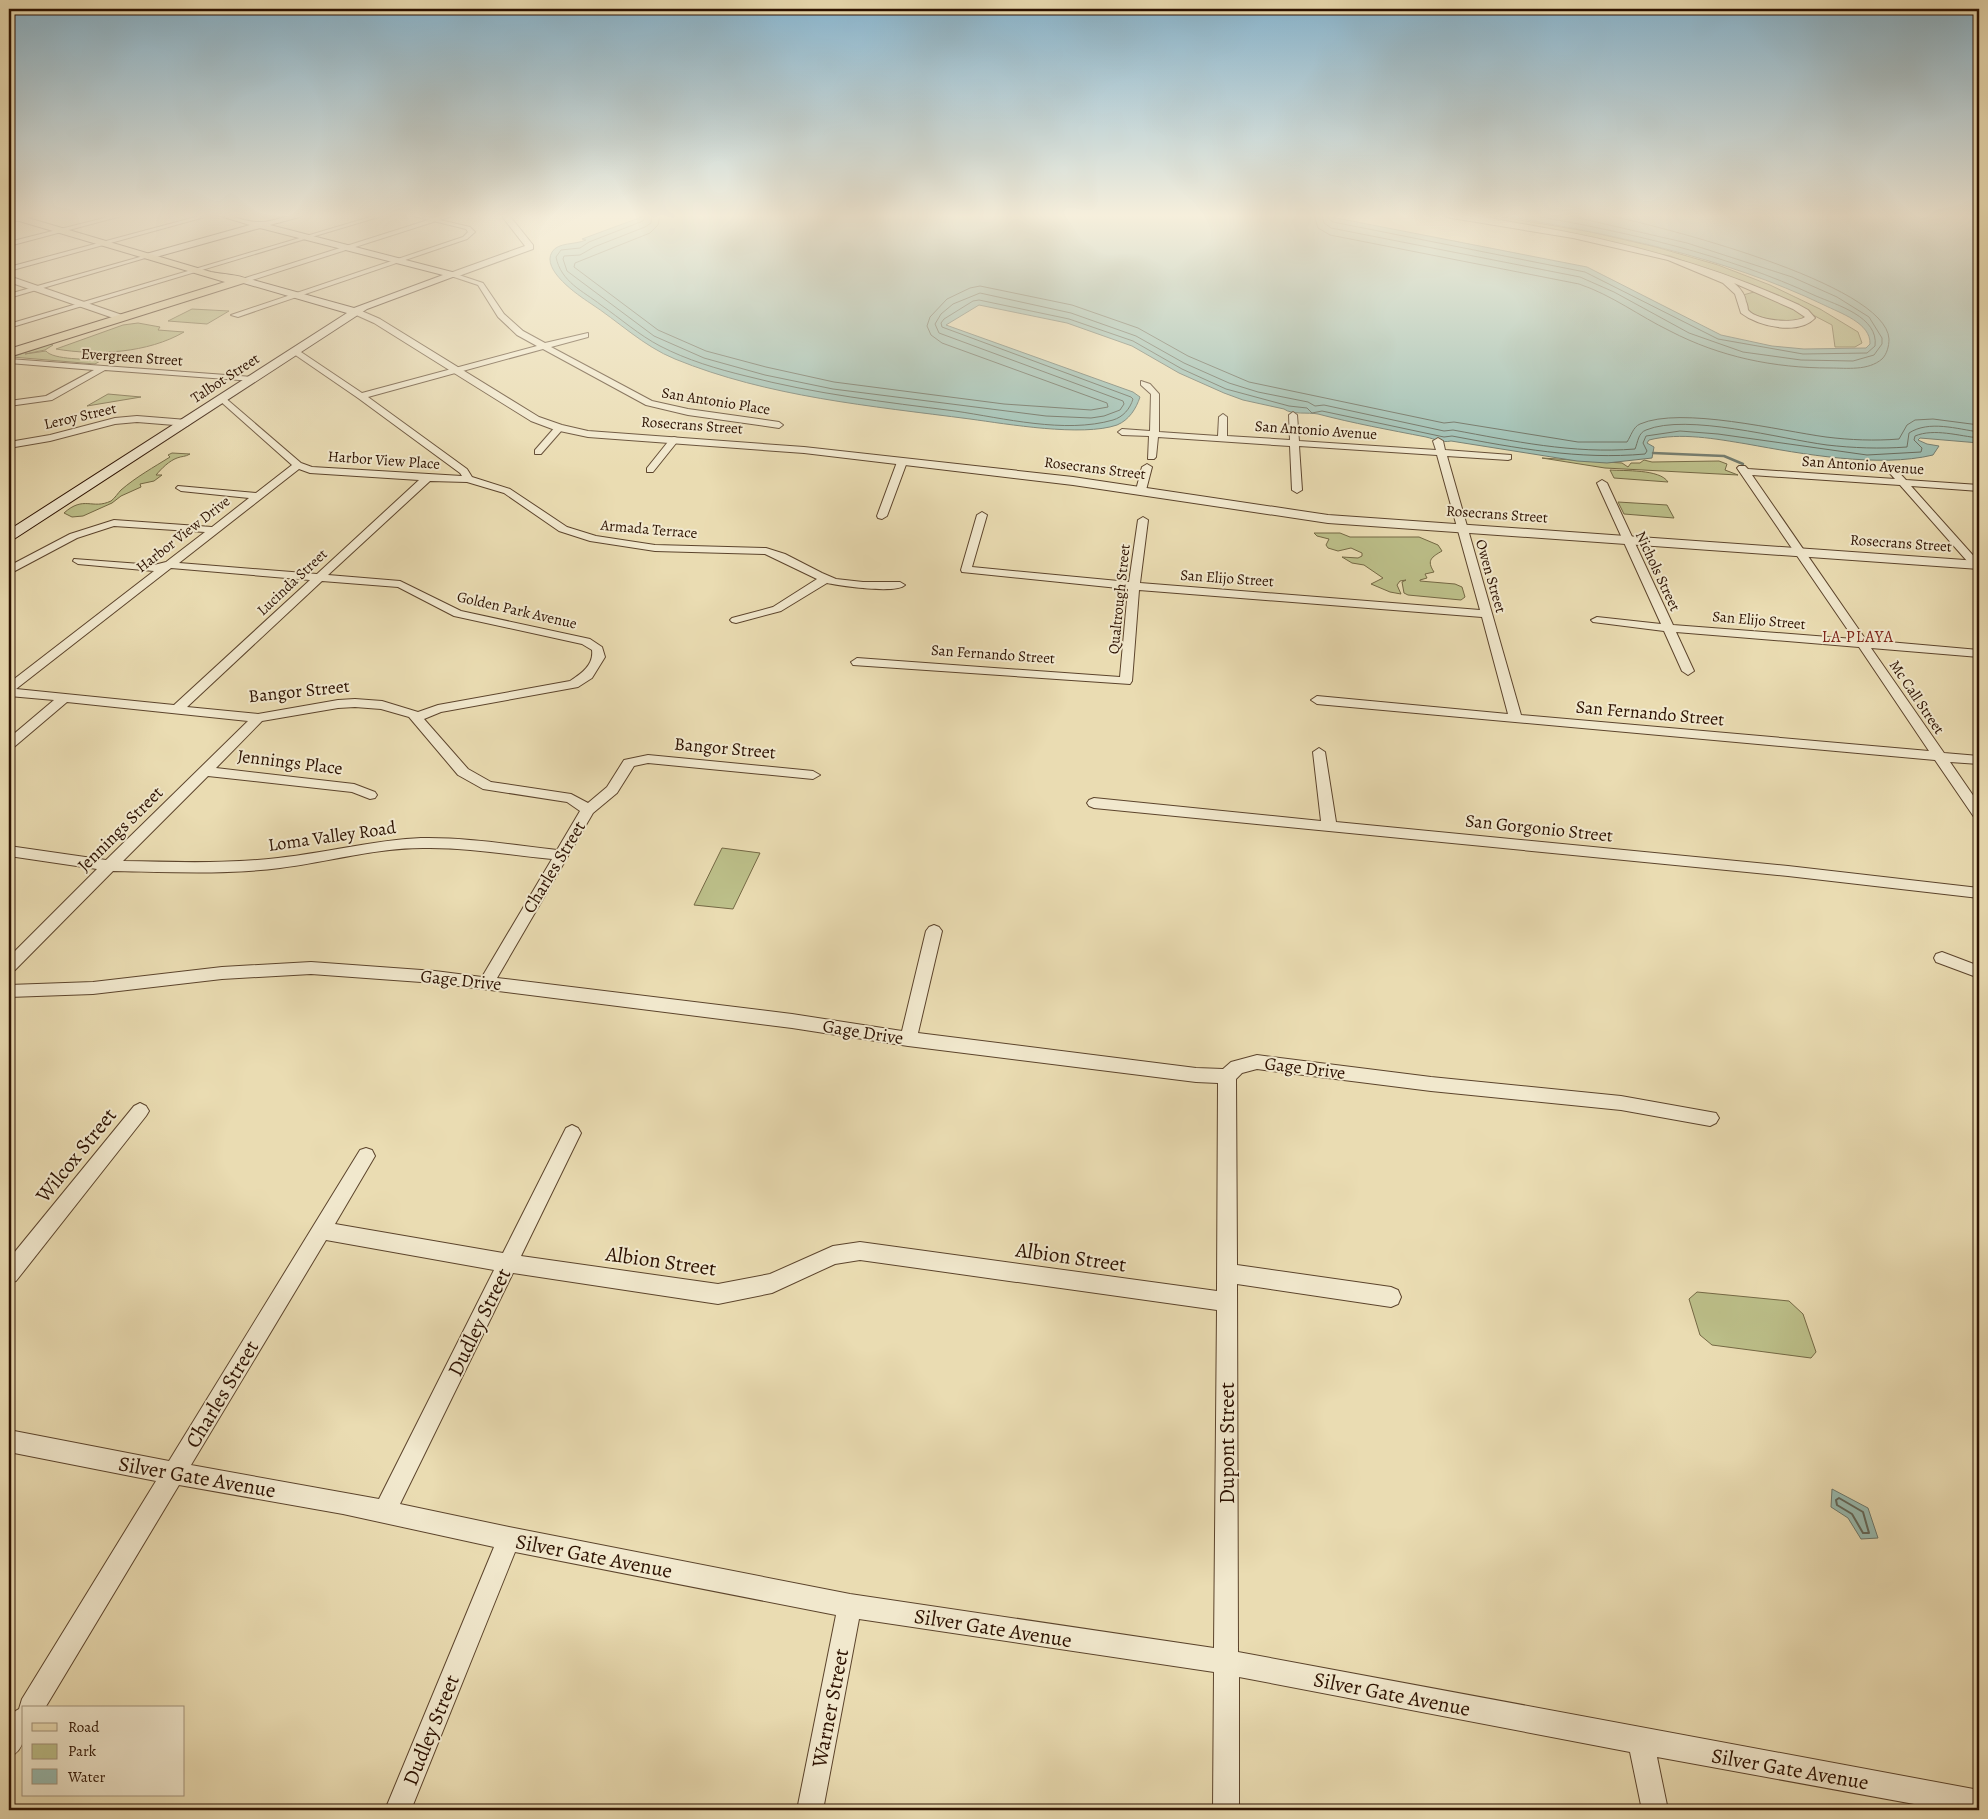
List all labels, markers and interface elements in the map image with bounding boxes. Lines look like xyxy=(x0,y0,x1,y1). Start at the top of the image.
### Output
street label: Evergreen Street xyxy=(80,343,184,371)
street label: Talbot Street xyxy=(187,348,263,408)
street label: San Antonio Place xyxy=(660,383,772,419)
street label: Leroy Street xyxy=(42,398,118,434)
street label: Rosecrans Street xyxy=(640,411,744,439)
street label: San Antonio Avenue xyxy=(1254,416,1378,444)
street label: Harbor View Place xyxy=(327,446,441,474)
street label: San Antonio Avenue xyxy=(1801,451,1925,479)
street label: Rosecrans Street xyxy=(1043,452,1147,484)
street label: Harbor View Drive xyxy=(132,491,234,577)
street label: Rosecrans Street xyxy=(1445,500,1549,528)
street label: Armada Terrace xyxy=(599,515,698,543)
street label: Nichols Street xyxy=(1631,528,1685,614)
street label: Rosecrans Street xyxy=(1849,529,1953,557)
street label: Owen Street xyxy=(1471,537,1511,615)
street label: Qualtrough Street xyxy=(1103,543,1135,655)
street label: Lucinda Street xyxy=(252,544,332,620)
street label: San Elijo Street xyxy=(1180,565,1274,591)
street label: Golden Park Avenue xyxy=(455,586,579,634)
street label: San Elijo Street xyxy=(1711,606,1807,634)
district label: LA PLAYA xyxy=(1822,626,1894,648)
street label: San Fernando Street xyxy=(930,640,1056,668)
street label: Mc Call Street xyxy=(1885,656,1949,738)
street label: Bangor Street xyxy=(247,674,351,708)
street label: San Fernando Street xyxy=(1575,695,1725,731)
street label: Bangor Street xyxy=(673,732,777,764)
street label: Jennings Place xyxy=(236,744,344,780)
street label: Jennings Street xyxy=(72,781,168,877)
street label: San Gorgonio Street xyxy=(1464,808,1614,848)
street label: Loma Valley Road xyxy=(267,815,398,857)
street label: Charles Street xyxy=(517,816,591,918)
street label: Gage Drive xyxy=(419,964,503,996)
street label: Gage Drive xyxy=(821,1014,905,1050)
street label: Gage Drive xyxy=(1263,1051,1347,1085)
street label: Wilcox Street xyxy=(29,1102,123,1209)
street label: Albion Street xyxy=(1013,1235,1128,1279)
street label: Albion Street xyxy=(603,1239,718,1283)
street label: Dudley Street xyxy=(441,1263,517,1381)
street label: Charles Street xyxy=(179,1335,265,1453)
street label: Dupont Street xyxy=(1213,1382,1241,1504)
street label: Silver Gate Avenue xyxy=(116,1449,278,1505)
street label: Silver Gate Avenue xyxy=(513,1527,675,1585)
street label: Silver Gate Avenue xyxy=(912,1602,1074,1654)
street label: Warner Street xyxy=(805,1646,855,1771)
street label: Silver Gate Avenue xyxy=(1311,1665,1473,1723)
street label: Dudley Street xyxy=(396,1670,466,1790)
legend xyxy=(22,1706,185,1796)
text: Road xyxy=(68,1717,100,1737)
text: Park xyxy=(68,1741,97,1761)
street label: Silver Gate Avenue xyxy=(1709,1741,1871,1797)
text: Water xyxy=(67,1767,105,1787)

